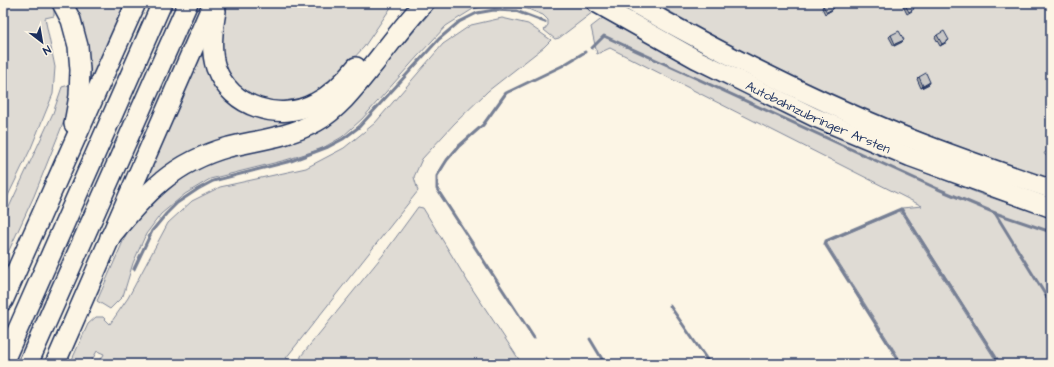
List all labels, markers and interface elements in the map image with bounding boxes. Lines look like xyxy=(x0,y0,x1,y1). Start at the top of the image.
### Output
north arrow xyxy=(22,22,62,62)
text: N xyxy=(40,42,54,58)
street label: Autobahnzubringer Arsten xyxy=(742,77,894,158)

